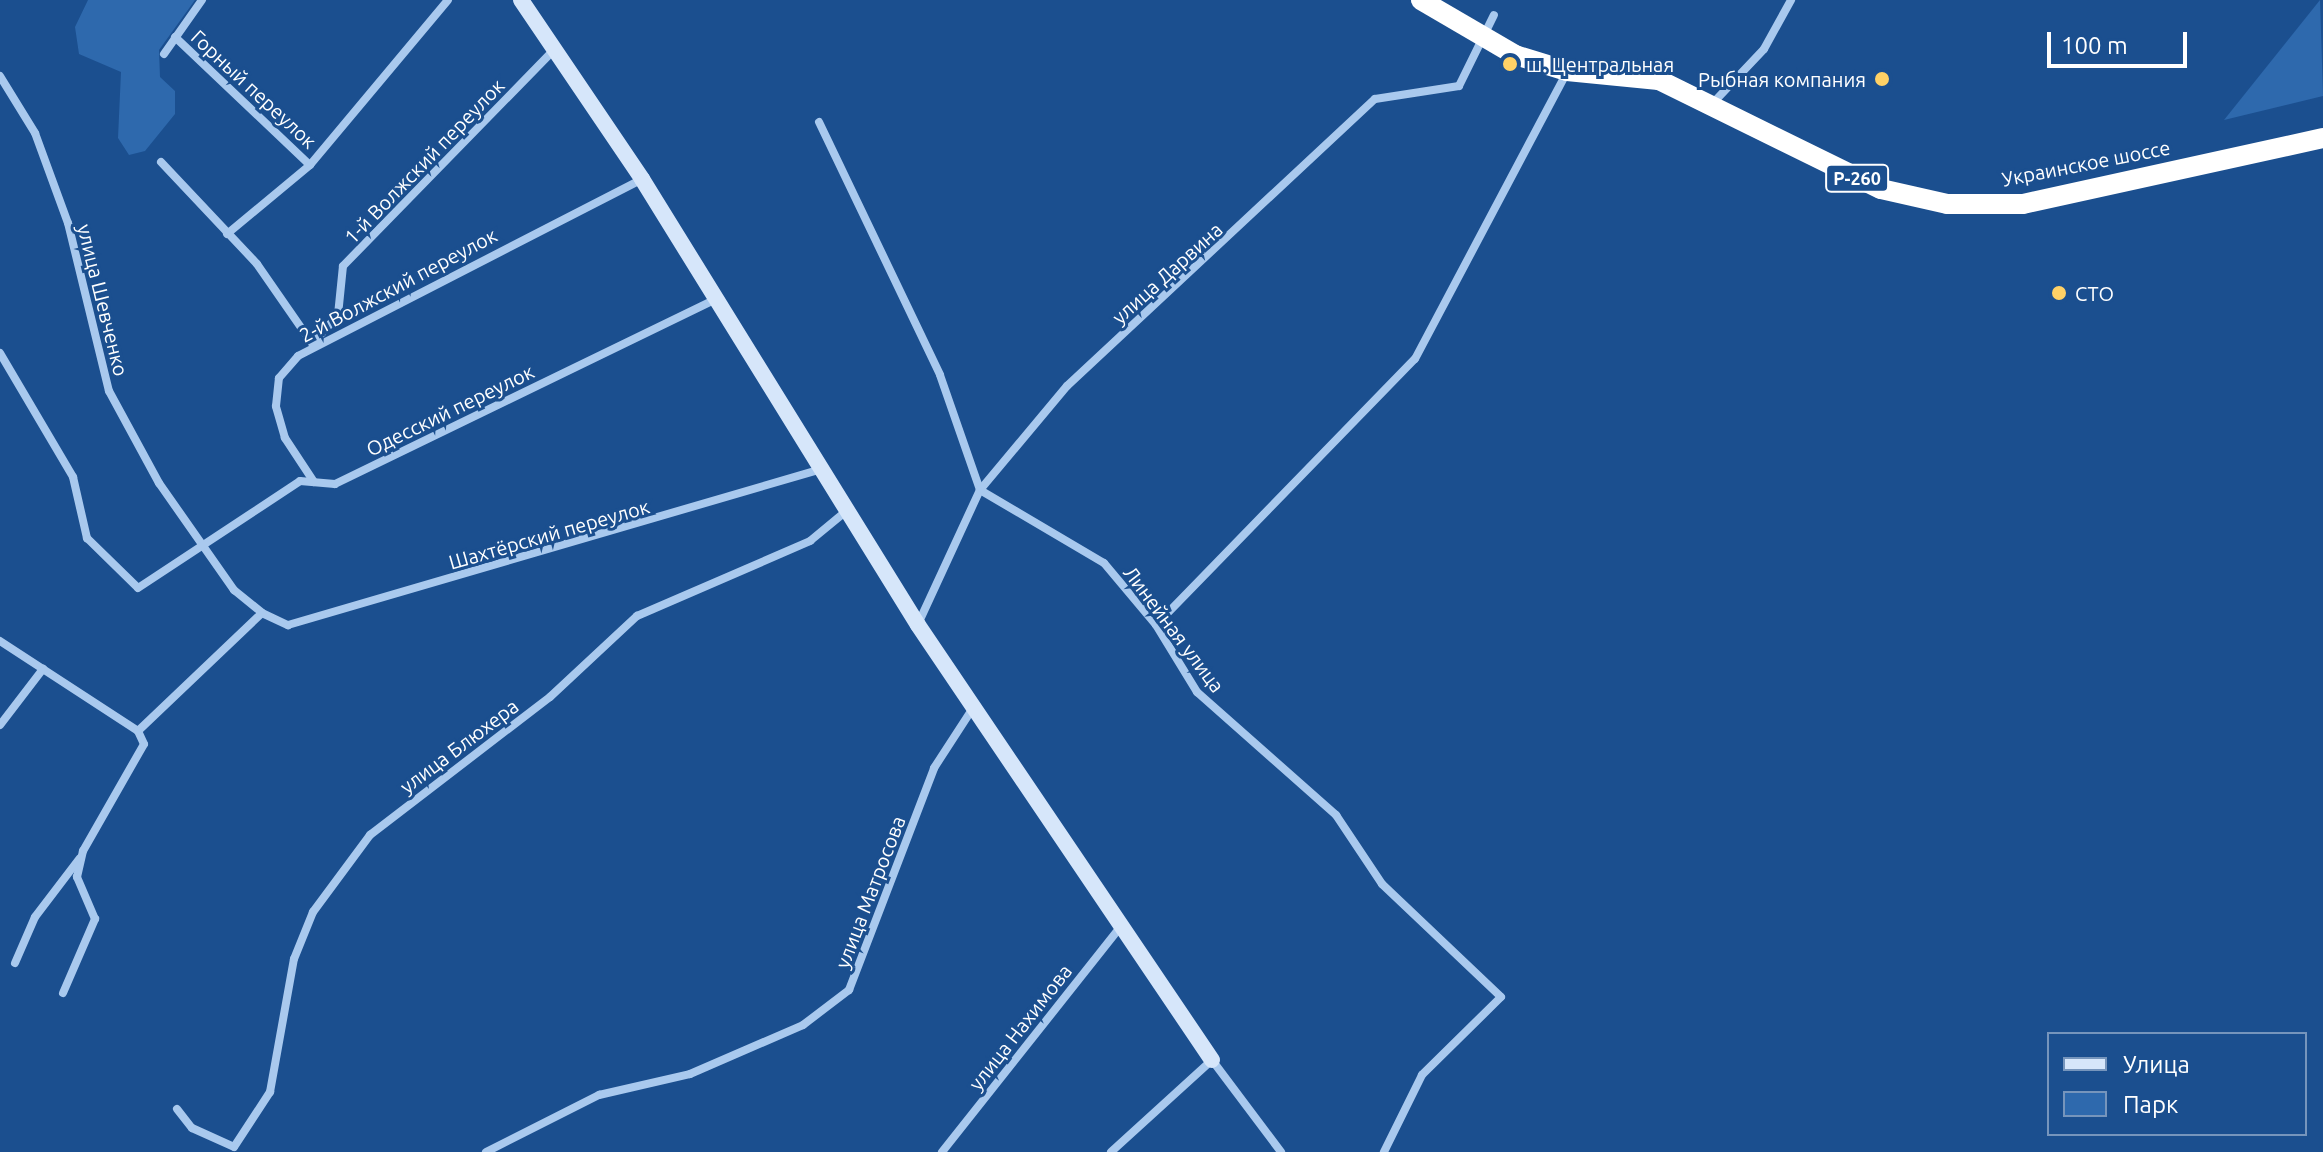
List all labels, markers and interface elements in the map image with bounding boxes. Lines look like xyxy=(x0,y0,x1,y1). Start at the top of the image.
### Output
scale bar xyxy=(2051,16,2191,66)
street label: Горный переулок xyxy=(186,25,322,153)
text: 100 m xyxy=(2061,32,2128,59)
place label: ш. Центральная xyxy=(1526,52,1674,76)
marker: ш. Центральная xyxy=(1501,55,1519,73)
place label: Рыбная компания xyxy=(1698,67,1866,91)
marker: Рыбная компания xyxy=(1873,70,1891,88)
street label: 1-й Волжский переулок xyxy=(339,73,509,249)
street label: Украинское шоссе xyxy=(2000,135,2172,191)
road number: Р-260 xyxy=(1825,164,1889,192)
street label: улица Дарвина xyxy=(1107,217,1227,329)
street label: улица Шевченко xyxy=(73,222,133,378)
street label: 2-й Волжский переулок xyxy=(295,223,501,347)
place label: СТО xyxy=(2075,281,2114,305)
marker: СТО xyxy=(2050,284,2068,302)
street label: Одесский переулок xyxy=(362,359,538,461)
street label: Шахтёрский переулок xyxy=(446,494,652,574)
street label: Линейная улица xyxy=(1119,561,1229,697)
street label: улица Блюхера xyxy=(395,694,523,798)
street label: улица Матросова xyxy=(830,812,910,972)
street label: улица Нахимова xyxy=(963,959,1077,1095)
legend xyxy=(2047,1032,2307,1136)
text: Улица xyxy=(2123,1051,2190,1078)
text: Парк xyxy=(2123,1091,2178,1118)

